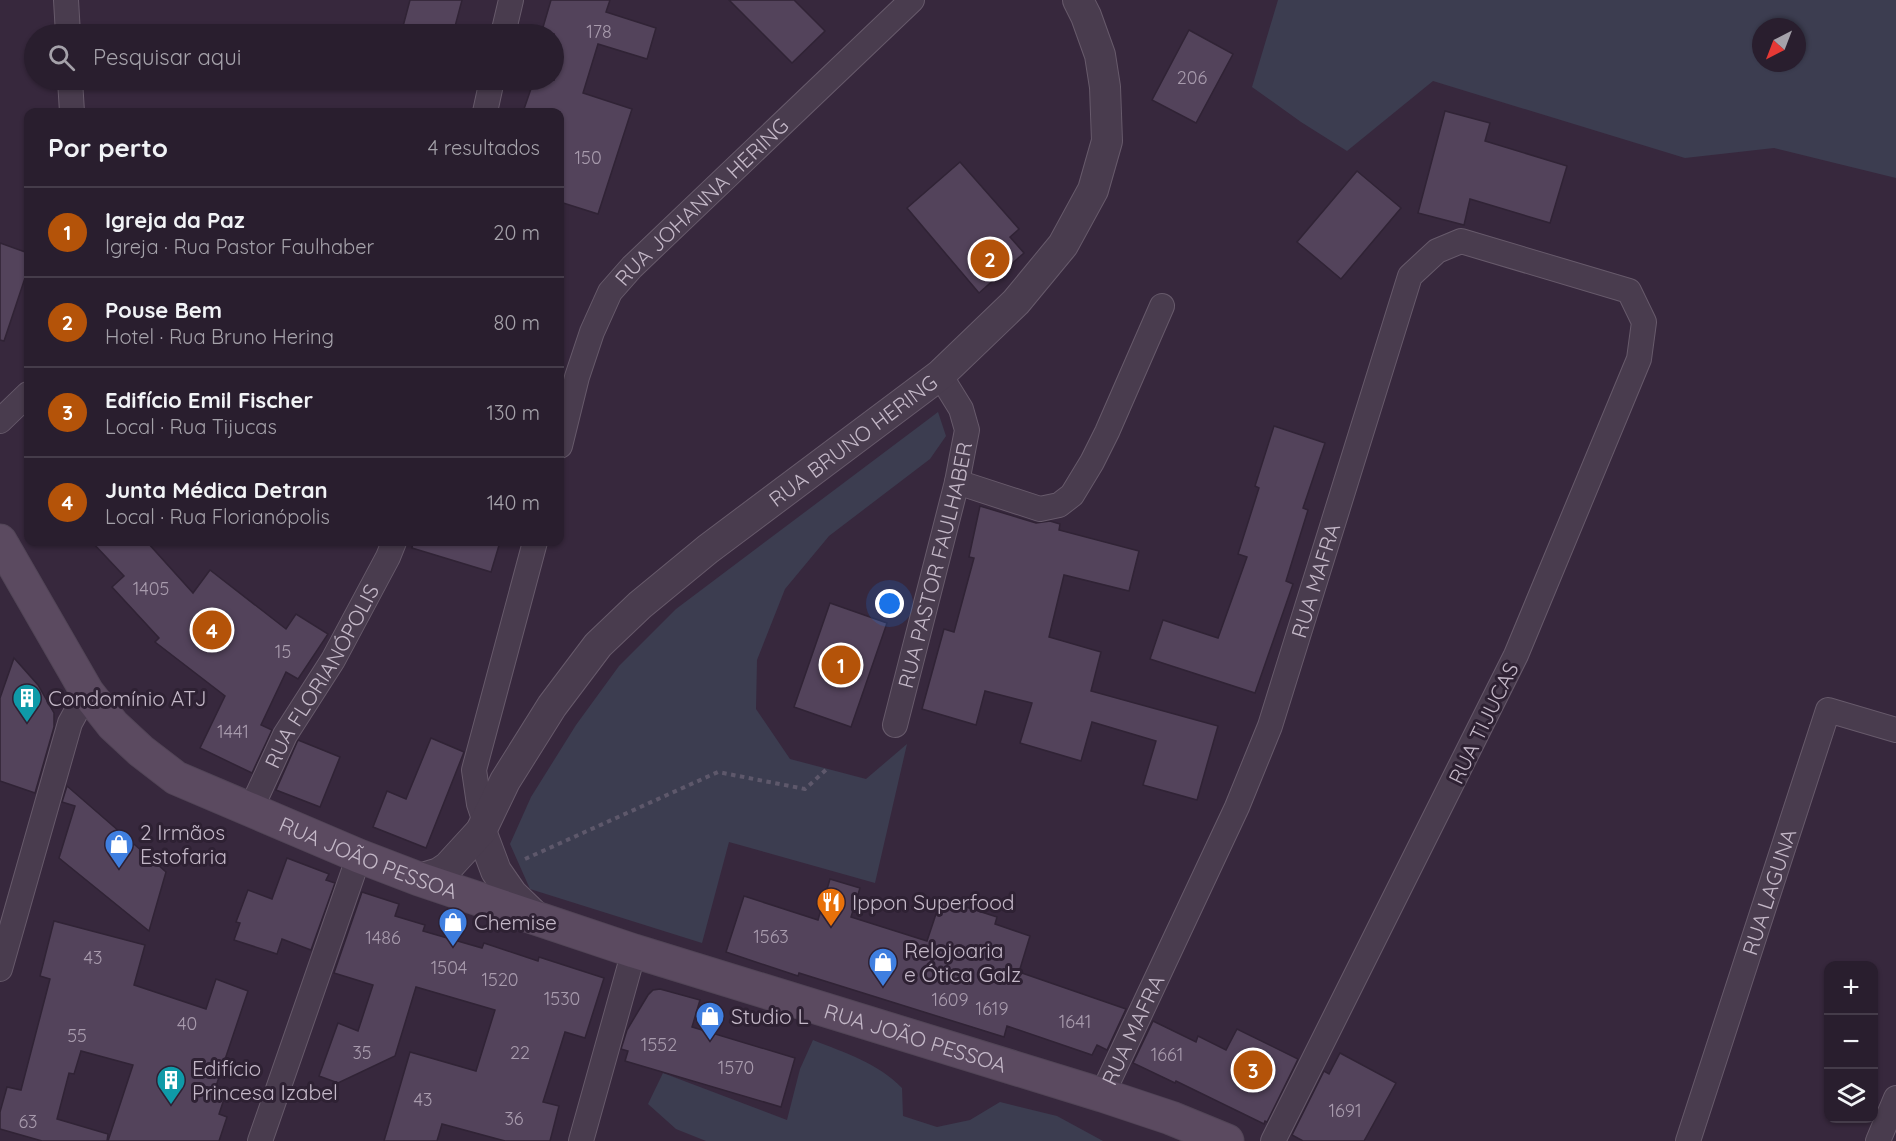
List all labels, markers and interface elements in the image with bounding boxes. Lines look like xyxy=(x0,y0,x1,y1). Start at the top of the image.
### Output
north arrow xyxy=(1752,18,1806,72)
house number: 178 xyxy=(586,20,612,43)
search box xyxy=(24,24,564,90)
icon: search xyxy=(45,41,78,74)
text: Pesquisar aqui xyxy=(93,43,241,71)
house number: 206 xyxy=(1177,66,1207,89)
street label: RUA JOHANNA HERING xyxy=(609,112,794,291)
text: Por perto xyxy=(48,131,168,164)
text: 4 resultados xyxy=(428,135,540,160)
house number: 150 xyxy=(574,146,602,169)
text: Igreja da Paz xyxy=(105,206,245,234)
text: 1 xyxy=(64,220,71,245)
text: 20 m xyxy=(493,220,540,245)
text: Igreja · Rua Pastor Faulhaber xyxy=(105,234,374,259)
pin: 2 xyxy=(970,236,1010,282)
text: Pouse Bem xyxy=(105,296,222,324)
text: 2 xyxy=(62,310,73,335)
text: 80 m xyxy=(494,310,540,335)
text: Hotel · Rua Bruno Hering xyxy=(105,324,334,349)
street label: RUA BRUNO HERING xyxy=(763,369,942,512)
text: Edifício Emil Fischer xyxy=(105,386,313,414)
text: 3 xyxy=(62,400,73,425)
text: 130 m xyxy=(487,400,540,425)
text: Local · Rua Tijucas xyxy=(105,414,277,439)
street label: RUA PASTOR FAULHABER xyxy=(892,440,977,691)
text: Junta Médica Detran xyxy=(105,476,328,504)
text: 4 xyxy=(62,490,73,515)
text: 140 m xyxy=(487,490,540,515)
text: Local · Rua Florianópolis xyxy=(105,504,330,529)
street label: RUA MAFRA xyxy=(1285,520,1345,641)
house number: 1405 xyxy=(133,577,169,600)
street label: RUA FLORIANÓPOLIS xyxy=(259,579,384,772)
your location xyxy=(875,589,904,618)
pin: 4 xyxy=(192,608,232,652)
house number: 15 xyxy=(275,640,291,663)
pin: 1 xyxy=(822,642,860,688)
street label: RUA TIJUCAS xyxy=(1442,658,1524,788)
building icon: Condomínio ATJ xyxy=(11,682,43,724)
place label: Condomínio ATJ xyxy=(48,685,207,711)
house number: 1441 xyxy=(217,720,249,743)
street label: RUA JOÃO PESSOA xyxy=(275,811,461,904)
place label: 2 Irmãos Estofaria xyxy=(140,819,227,869)
street label: RUA LAGUNA xyxy=(1736,825,1802,958)
shop icon: 2 Irmãos Estofaria xyxy=(103,828,135,870)
restaurant icon: Ippon Superfood xyxy=(815,886,847,928)
place label: Ippon Superfood xyxy=(852,889,1015,915)
shop icon: Chemise xyxy=(437,906,469,948)
place label: Chemise xyxy=(474,909,557,935)
house number: 1563 xyxy=(753,925,789,948)
house number: 1486 xyxy=(365,926,401,949)
place label: Relojoaria e Ótica Galz xyxy=(904,937,1021,987)
house number: 43 xyxy=(84,946,102,969)
shop icon: Relojoaria e Ótica Galz xyxy=(867,946,899,988)
house number: 1504 xyxy=(431,956,467,979)
map controls xyxy=(1824,961,1878,1123)
button: + xyxy=(1824,961,1878,1015)
house number: 1520 xyxy=(481,968,519,991)
street label: RUA MAFRA xyxy=(1096,971,1169,1089)
house number: 1530 xyxy=(544,987,580,1010)
house number: 1609 xyxy=(931,988,969,1011)
street label: RUA JOÃO PESSOA xyxy=(821,997,1010,1078)
house number: 1619 xyxy=(976,997,1008,1020)
shop icon: Studio L xyxy=(694,1000,726,1042)
place label: Studio L xyxy=(731,1003,809,1029)
house number: 1641 xyxy=(1059,1010,1091,1033)
house number: 40 xyxy=(177,1012,197,1035)
button: − xyxy=(1824,1015,1878,1069)
house number: 55 xyxy=(67,1024,87,1047)
house number: 1552 xyxy=(641,1033,677,1056)
house number: 35 xyxy=(352,1041,372,1064)
house number: 22 xyxy=(510,1041,530,1064)
house number: 1661 xyxy=(1151,1043,1183,1066)
pin: 3 xyxy=(1234,1048,1272,1092)
place label: Edifício Princesa Izabel xyxy=(192,1055,338,1105)
house number: 1570 xyxy=(718,1056,754,1079)
building icon: Edifício Princesa Izabel xyxy=(155,1064,187,1106)
button: layers xyxy=(1824,1069,1878,1123)
house number: 43 xyxy=(414,1088,432,1111)
house number: 1691 xyxy=(1328,1099,1362,1122)
house number: 36 xyxy=(504,1107,524,1130)
house number: 63 xyxy=(18,1110,38,1133)

